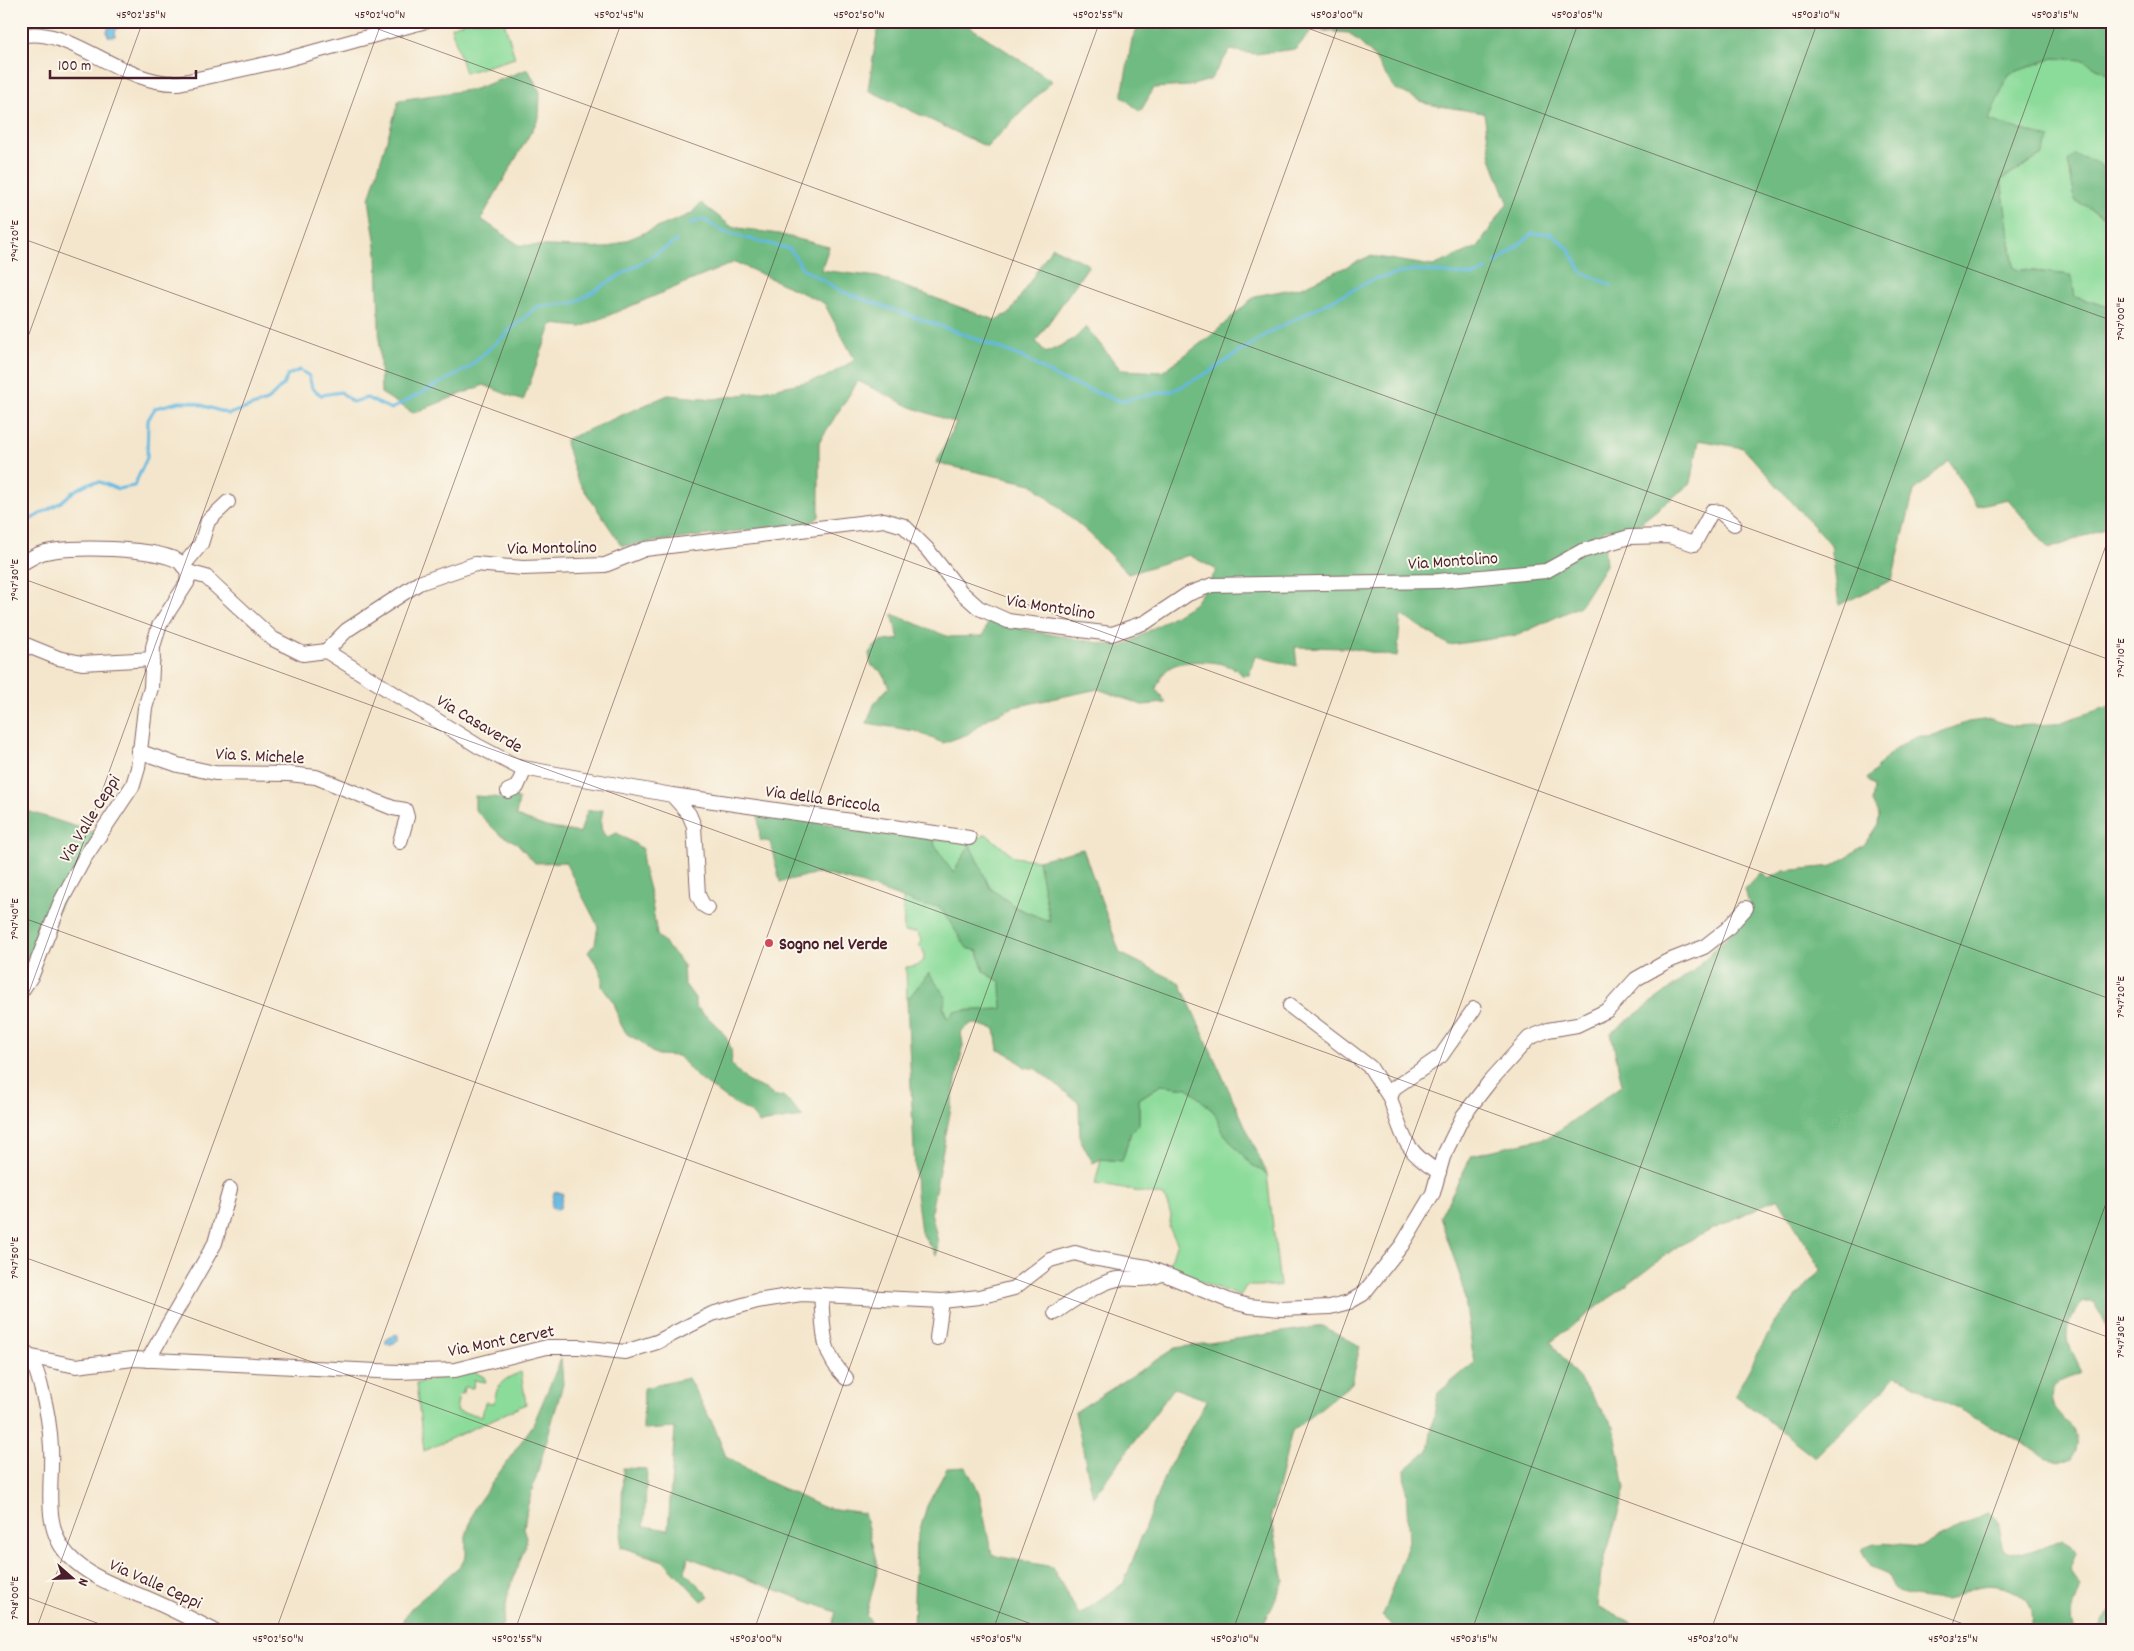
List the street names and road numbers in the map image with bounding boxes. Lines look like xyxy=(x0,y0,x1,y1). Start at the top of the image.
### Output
street label: Via Montolino xyxy=(507,536,597,563)
street label: Via Montolino xyxy=(1407,547,1499,578)
street label: Via Montolino xyxy=(1004,589,1097,628)
street label: Via Casaverde xyxy=(431,690,527,761)
street label: Via S. Michele xyxy=(215,743,305,772)
street label: Via Valle Ceppi xyxy=(54,771,128,868)
street label: Via della Briccola xyxy=(764,780,882,821)
street label: Via Mont Cervet xyxy=(446,1320,557,1365)
street label: Via Valle Ceppi xyxy=(105,1554,205,1617)

